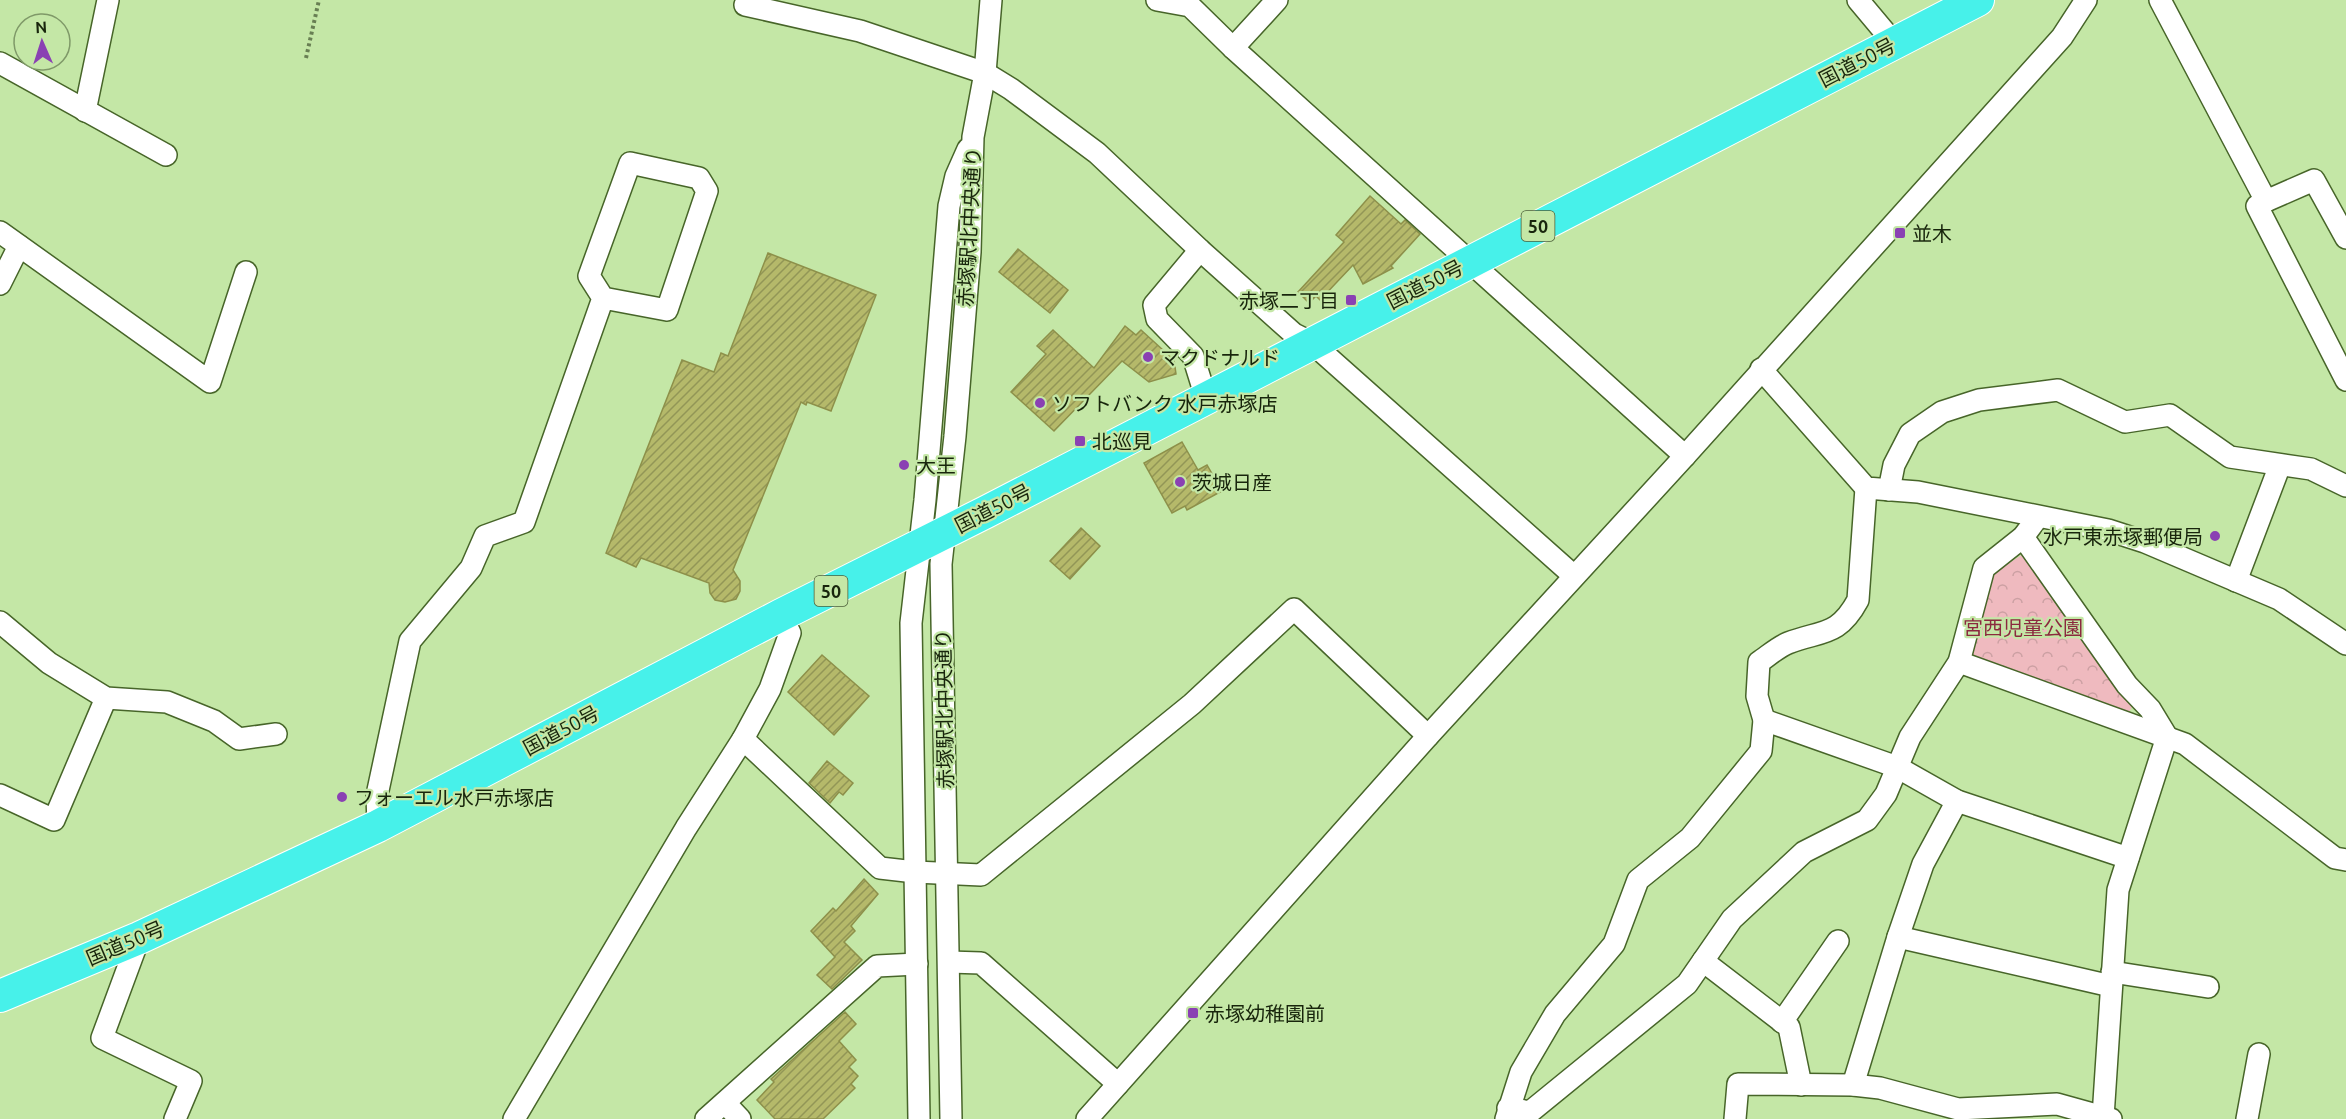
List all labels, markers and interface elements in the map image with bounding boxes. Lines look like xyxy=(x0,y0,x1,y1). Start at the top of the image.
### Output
north arrow xyxy=(12,12,72,72)
text: N xyxy=(35,18,48,36)
street label: 国道50号 xyxy=(1815,33,1899,91)
street label: 赤塚駅北中央通り xyxy=(953,147,985,307)
road number: 50 xyxy=(1522,211,1554,241)
place label: 並木 xyxy=(1912,222,1952,245)
marker: 並木 xyxy=(1893,226,1907,240)
street label: 国道50号 xyxy=(1383,255,1467,313)
place label: 赤塚二丁目 xyxy=(1239,289,1339,312)
marker: 赤塚二丁目 xyxy=(1344,293,1358,307)
place label: マクドナルド xyxy=(1160,346,1280,369)
marker: マクドナルド xyxy=(1141,350,1155,364)
place label: ソフトバンク 水戸赤塚店 xyxy=(1052,392,1278,415)
marker: ソフトバンク 水戸赤塚店 xyxy=(1033,396,1047,410)
place label: 北巡見 xyxy=(1092,430,1152,453)
marker: 北巡見 xyxy=(1073,434,1087,448)
place label: 大王 xyxy=(916,454,956,477)
marker: 大王 xyxy=(897,458,911,472)
place label: 茨城日産 xyxy=(1192,471,1272,494)
marker: 茨城日産 xyxy=(1173,475,1187,489)
street label: 国道50号 xyxy=(951,479,1035,537)
place label: 水戸東赤塚郵便局 xyxy=(2043,525,2203,548)
marker: 水戸東赤塚郵便局 xyxy=(2208,529,2222,543)
road number: 50 xyxy=(814,576,848,606)
park label: 宮西児童公園 xyxy=(1963,616,2083,639)
street label: 赤塚駅北中央通り xyxy=(931,629,957,789)
street label: 国道50号 xyxy=(519,700,603,760)
place label: フォーエル水戸赤塚店 xyxy=(354,786,554,809)
marker: フォーエル水戸赤塚店 xyxy=(335,790,349,804)
street label: 国道50号 xyxy=(83,916,167,970)
place label: 赤塚幼稚園前 xyxy=(1205,1002,1325,1025)
marker: 赤塚幼稚園前 xyxy=(1186,1006,1200,1020)

